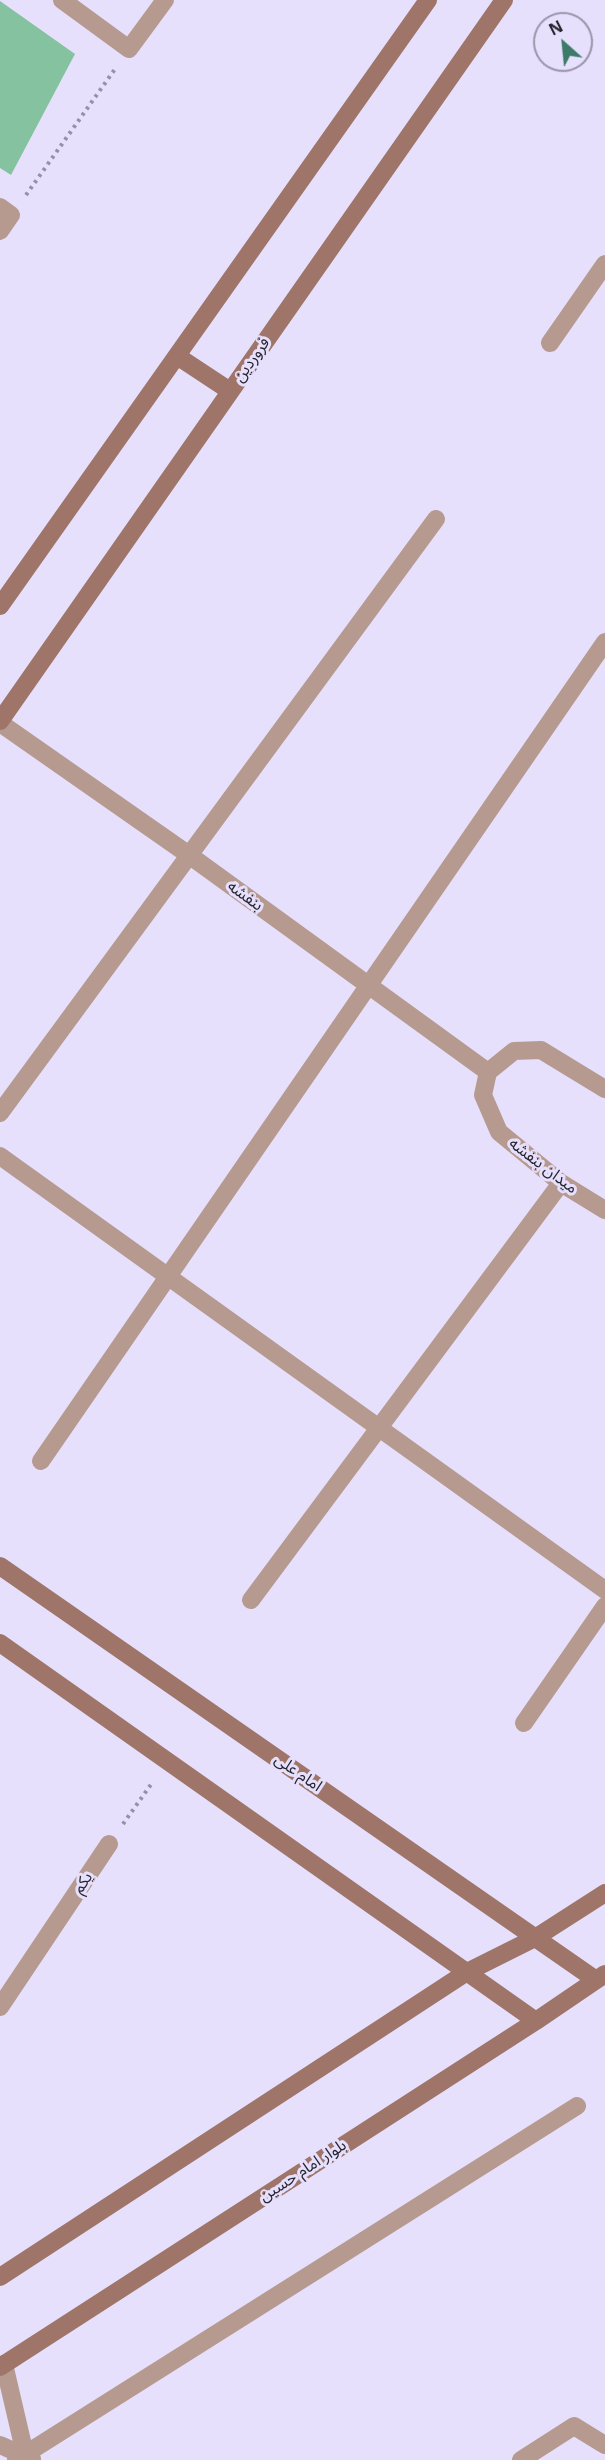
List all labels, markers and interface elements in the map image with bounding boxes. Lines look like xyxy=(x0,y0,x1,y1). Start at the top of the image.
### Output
north arrow xyxy=(533,12,593,72)
text: N xyxy=(545,15,567,41)
street label: فروردین xyxy=(230,334,274,386)
street label: بنفشه xyxy=(224,877,266,915)
street label: میدان بنفشه xyxy=(505,1134,581,1198)
street label: امام علی xyxy=(271,1750,325,1796)
street label: یکم xyxy=(69,1869,97,1897)
street label: بلوار امام حسین xyxy=(256,2136,350,2206)

